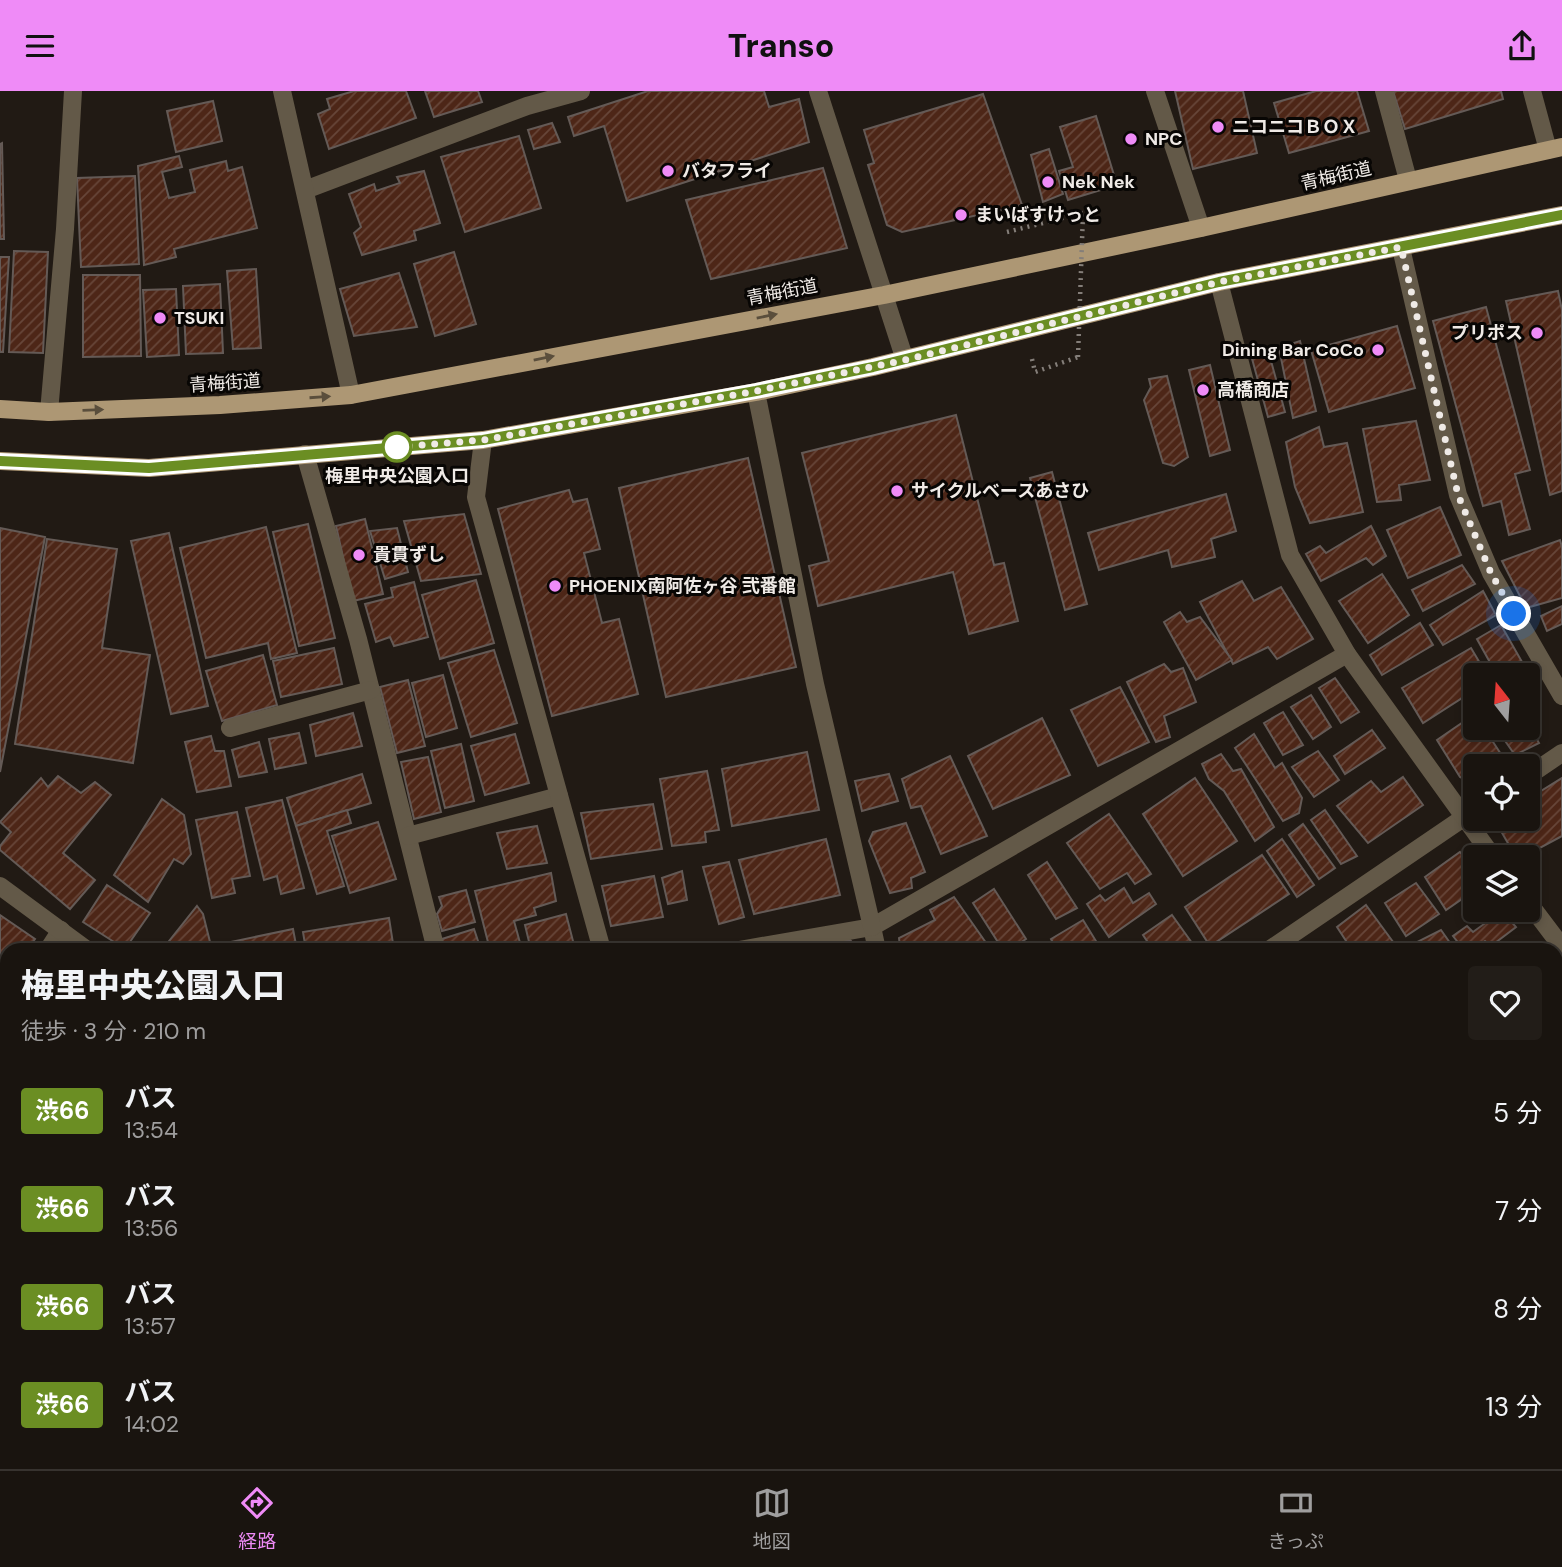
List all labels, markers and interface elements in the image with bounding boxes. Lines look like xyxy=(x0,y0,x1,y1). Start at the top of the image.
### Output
text: Transo xyxy=(728,25,834,67)
icon: menu xyxy=(21,27,59,65)
icon: share xyxy=(1503,27,1541,65)
place label: ニコニコＢＯＸ xyxy=(1232,115,1358,139)
marker: ニコニコＢＯＸ xyxy=(1210,119,1226,135)
place label: NPC xyxy=(1145,127,1182,151)
marker: NPC xyxy=(1123,131,1139,147)
street label: 青梅街道 xyxy=(1298,156,1374,196)
place label: バタフライ xyxy=(682,159,772,183)
marker: バタフライ xyxy=(660,163,676,179)
place label: Nek Nek xyxy=(1062,170,1136,194)
marker: Nek Nek xyxy=(1040,174,1056,190)
place label: まいばすけっと xyxy=(975,203,1101,227)
marker: まいばすけっと xyxy=(953,207,969,223)
street label: 青梅街道 xyxy=(744,273,820,311)
place label: TSUKI xyxy=(174,306,224,330)
marker: TSUKI xyxy=(152,310,168,326)
one-way arrow xyxy=(756,311,778,322)
place label: プリポス xyxy=(1451,321,1523,345)
marker: プリポス xyxy=(1529,325,1545,341)
place label: Dining Bar CoCo xyxy=(1222,338,1364,362)
marker: Dining Bar CoCo xyxy=(1370,342,1386,358)
one-way arrow xyxy=(533,353,555,364)
street label: 青梅街道 xyxy=(188,369,262,397)
place label: 高橋商店 xyxy=(1217,378,1289,402)
marker: 高橋商店 xyxy=(1195,382,1211,398)
one-way arrow xyxy=(309,391,331,402)
one-way arrow xyxy=(82,405,104,416)
marker: 梅里中央公園入口 xyxy=(382,432,412,462)
place label: 梅里中央公園入口 xyxy=(325,464,469,488)
place label: サイクルベースあさひ xyxy=(911,479,1089,503)
marker: サイクルベースあさひ xyxy=(889,483,905,499)
place label: 貴貫ずし xyxy=(373,543,445,567)
marker: 貴貫ずし xyxy=(351,547,367,563)
place label: PHOENIX南阿佐ヶ谷 弐番館 xyxy=(569,574,796,598)
marker: PHOENIX南阿佐ヶ谷 弐番館 xyxy=(547,578,563,594)
your location xyxy=(1496,596,1531,631)
north arrow xyxy=(1463,663,1540,740)
map controls xyxy=(1463,663,1540,922)
button: locate xyxy=(1463,754,1540,831)
button: layers xyxy=(1463,845,1540,922)
text: 梅里中央公園入口 xyxy=(21,964,285,1007)
button: heart xyxy=(1468,966,1542,1040)
text: 徒歩 · 3 分 · 210 m xyxy=(21,1016,206,1046)
text: バス xyxy=(124,1081,176,1115)
text: 渋66 xyxy=(35,1095,89,1126)
text: 5 分 xyxy=(1493,1096,1542,1130)
text: 13:54 xyxy=(124,1115,178,1145)
text: バス xyxy=(124,1179,176,1213)
text: 渋66 xyxy=(35,1193,89,1224)
text: 7 分 xyxy=(1495,1194,1542,1228)
text: 13:56 xyxy=(124,1213,178,1243)
text: バス xyxy=(124,1277,176,1311)
text: 渋66 xyxy=(35,1291,89,1322)
text: 8 分 xyxy=(1493,1292,1542,1326)
text: 13:57 xyxy=(124,1311,176,1341)
text: バス xyxy=(124,1375,176,1409)
text: 渋66 xyxy=(35,1389,89,1420)
text: 13 分 xyxy=(1486,1390,1542,1424)
text: 14:02 xyxy=(124,1409,179,1439)
tab: 経路 xyxy=(238,1484,276,1554)
tab: 地図 xyxy=(753,1484,791,1554)
tab: きっぷ xyxy=(1267,1484,1324,1554)

